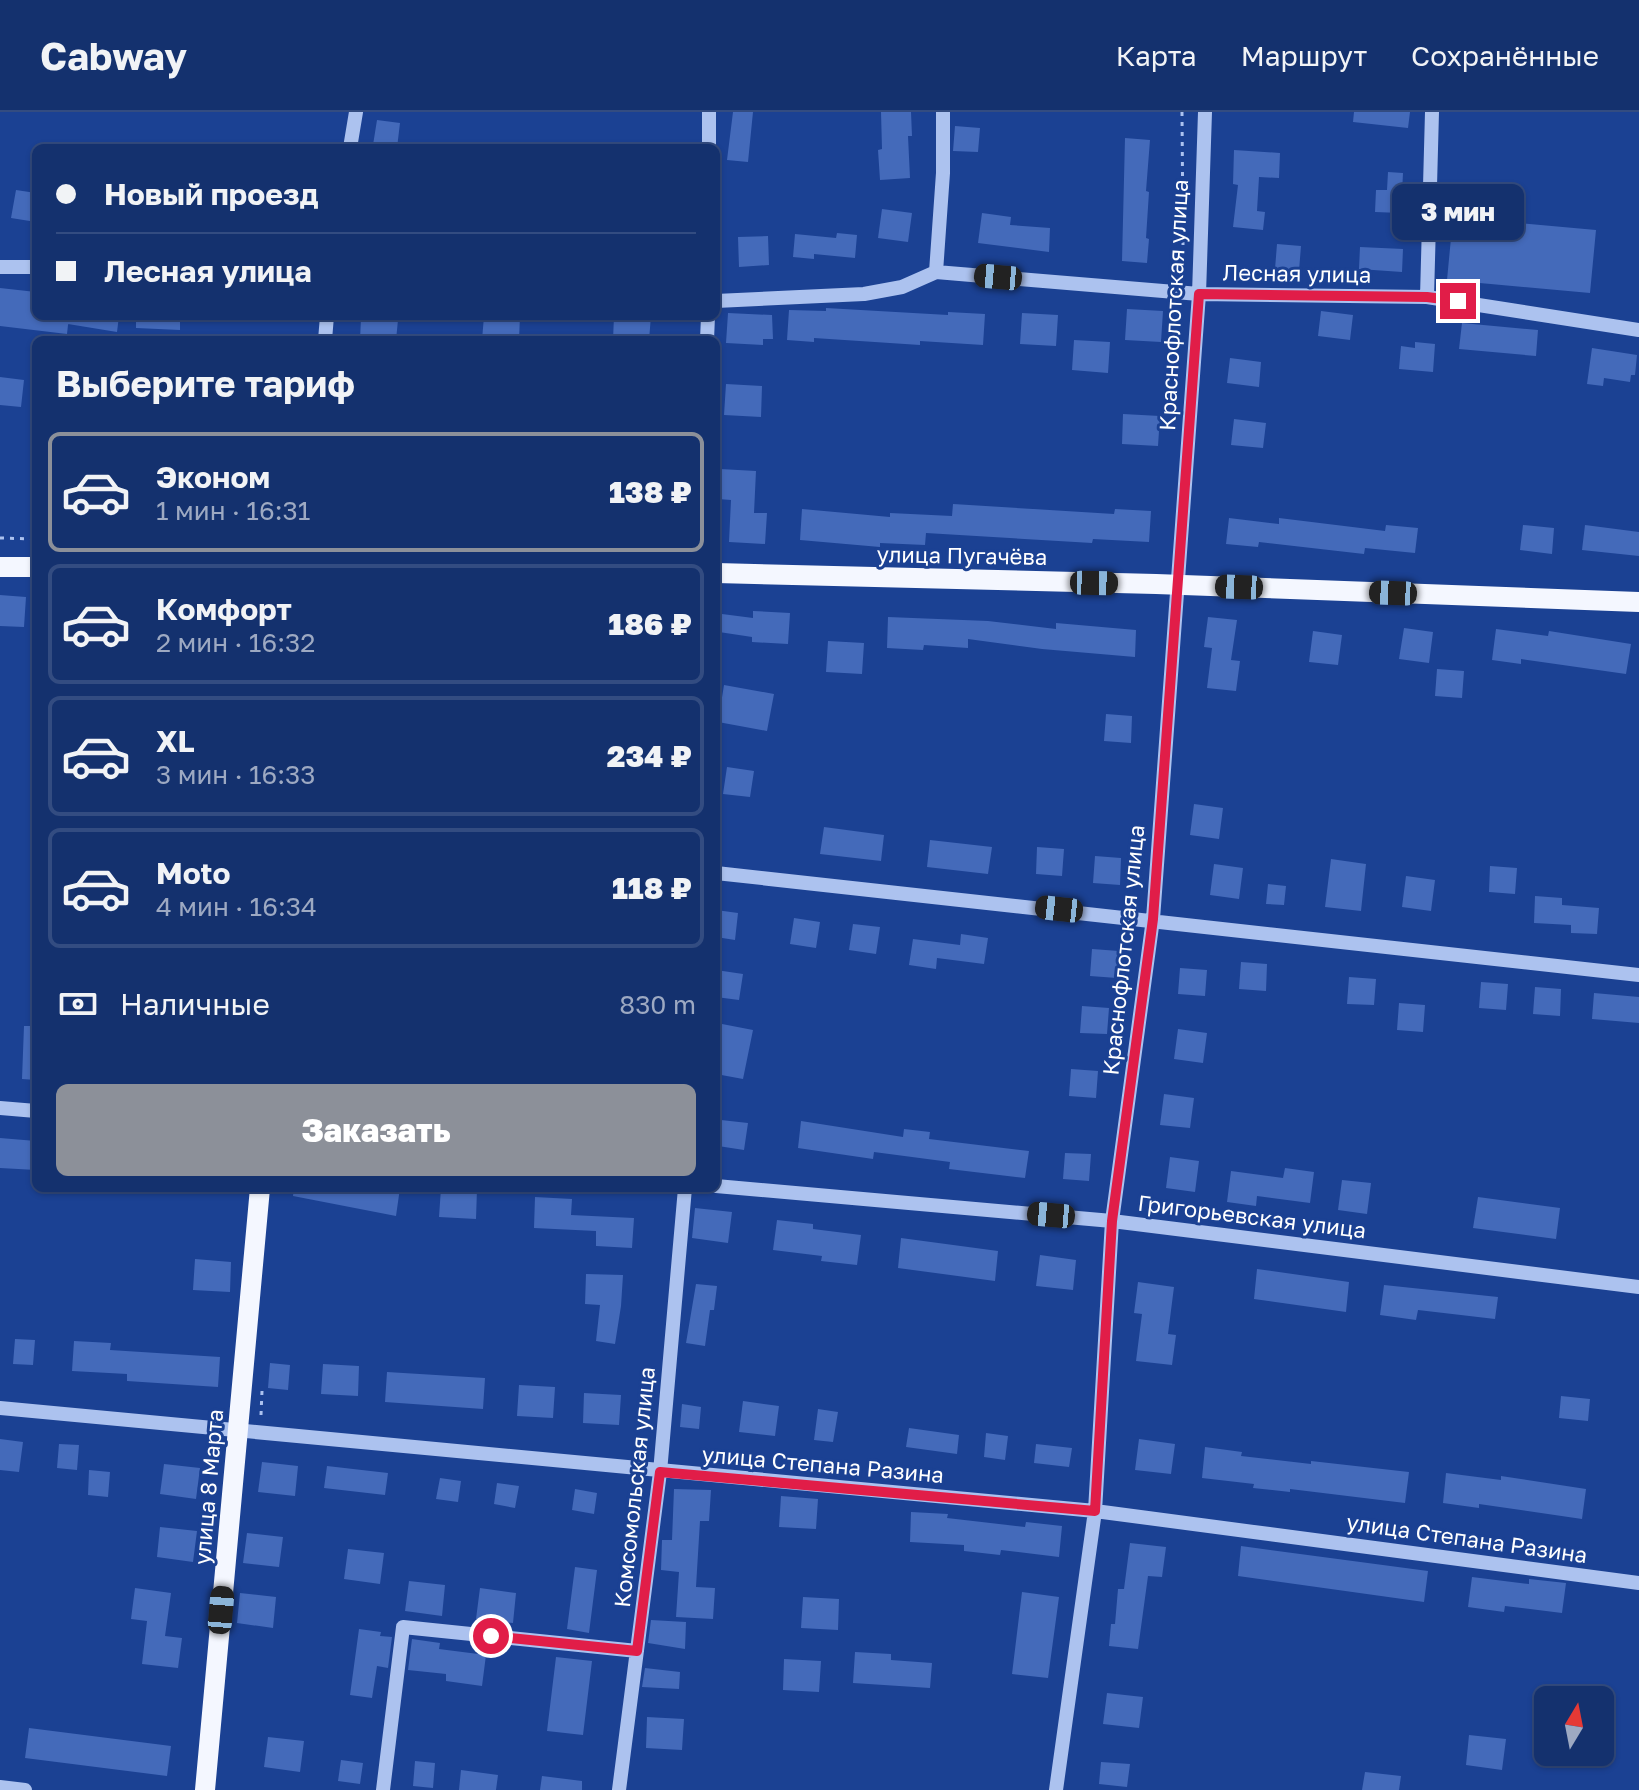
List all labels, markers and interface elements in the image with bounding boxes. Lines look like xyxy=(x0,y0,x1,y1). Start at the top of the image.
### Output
text: Cabway xyxy=(40,33,187,78)
text: Карта xyxy=(1116,39,1197,72)
text: Маршрут xyxy=(1241,39,1367,72)
text: Сохранённые xyxy=(1411,39,1599,72)
text: Новый проезд xyxy=(104,176,318,212)
street label: Краснофлотская улица xyxy=(1153,179,1193,431)
callout: 3 мин xyxy=(1392,185,1524,241)
text: 3 мин xyxy=(1421,196,1495,227)
text: Лесная улица xyxy=(104,253,312,289)
street label: Лесная улица xyxy=(1222,258,1372,288)
car xyxy=(973,263,1023,291)
route end xyxy=(1440,283,1476,319)
text: Выберите тариф xyxy=(56,362,355,405)
icon: car xyxy=(60,456,132,528)
text: Эконом xyxy=(156,459,270,495)
text: 138 ₽ xyxy=(609,474,692,510)
text: 1 мин · 16:31 xyxy=(156,495,310,526)
street label: улица Пугачёва xyxy=(876,540,1048,570)
car xyxy=(1070,571,1118,595)
car xyxy=(1215,574,1263,600)
car xyxy=(1369,580,1417,606)
icon: car xyxy=(60,588,132,660)
text: Комфорт xyxy=(156,591,292,627)
text: 186 ₽ xyxy=(608,606,692,642)
text: 2 мин · 16:32 xyxy=(156,627,315,658)
icon: car xyxy=(60,720,132,792)
text: XL xyxy=(156,723,195,759)
text: 234 ₽ xyxy=(607,738,692,774)
text: 3 мин · 16:33 xyxy=(156,759,316,790)
street label: Краснофлотская улица xyxy=(1096,823,1150,1077)
icon: car xyxy=(60,852,132,924)
text: Moto xyxy=(156,855,231,891)
text: 118 ₽ xyxy=(612,870,692,906)
text: 4 мин · 16:34 xyxy=(156,891,317,922)
car xyxy=(1034,895,1084,923)
icon: cash xyxy=(56,982,100,1026)
text: Наличные xyxy=(120,986,270,1022)
text: 830 m xyxy=(619,989,696,1020)
button: Заказать xyxy=(56,1084,696,1176)
street label: Григорьевская улица xyxy=(1136,1189,1368,1243)
car xyxy=(1026,1201,1076,1229)
street label: Комсомольская улица xyxy=(608,1365,660,1609)
street label: улица 8 Марта xyxy=(188,1408,228,1566)
street label: улица Степана Разина xyxy=(701,1440,945,1488)
street label: улица Степана Разина xyxy=(1345,1508,1589,1568)
car xyxy=(207,1585,235,1635)
route start xyxy=(473,1618,509,1654)
north arrow xyxy=(1534,1686,1614,1766)
map controls xyxy=(1534,1686,1614,1766)

